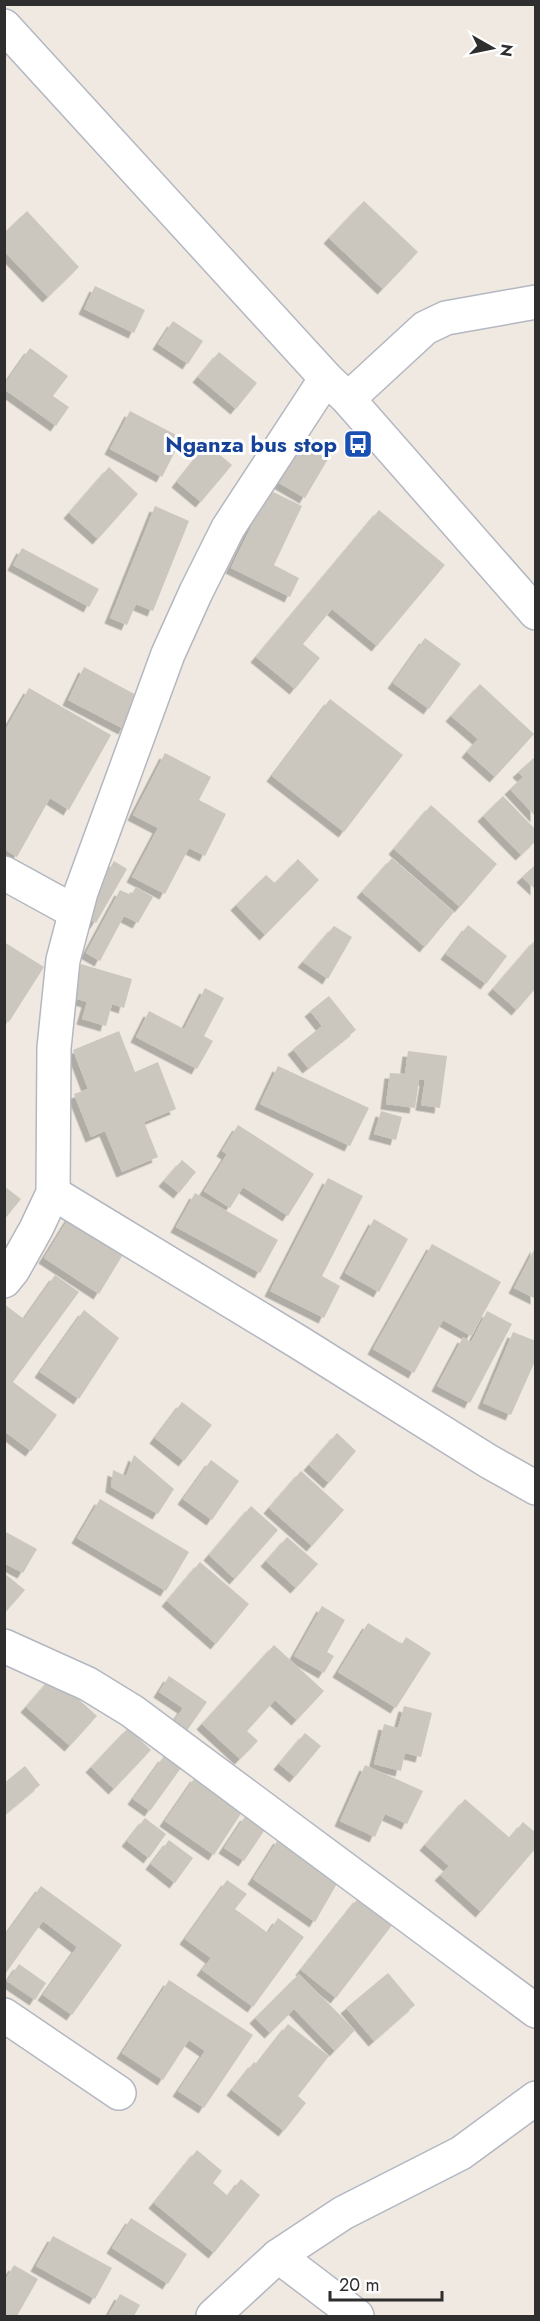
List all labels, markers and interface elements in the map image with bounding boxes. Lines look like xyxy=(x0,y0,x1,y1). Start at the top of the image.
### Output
north arrow xyxy=(462,18,522,78)
text: N xyxy=(494,42,519,58)
place label: Nganza bus stop xyxy=(165,428,337,460)
bus stop icon: Nganza bus stop xyxy=(342,428,374,460)
scale bar xyxy=(330,2264,442,2302)
text: 20 m xyxy=(339,2272,379,2298)

